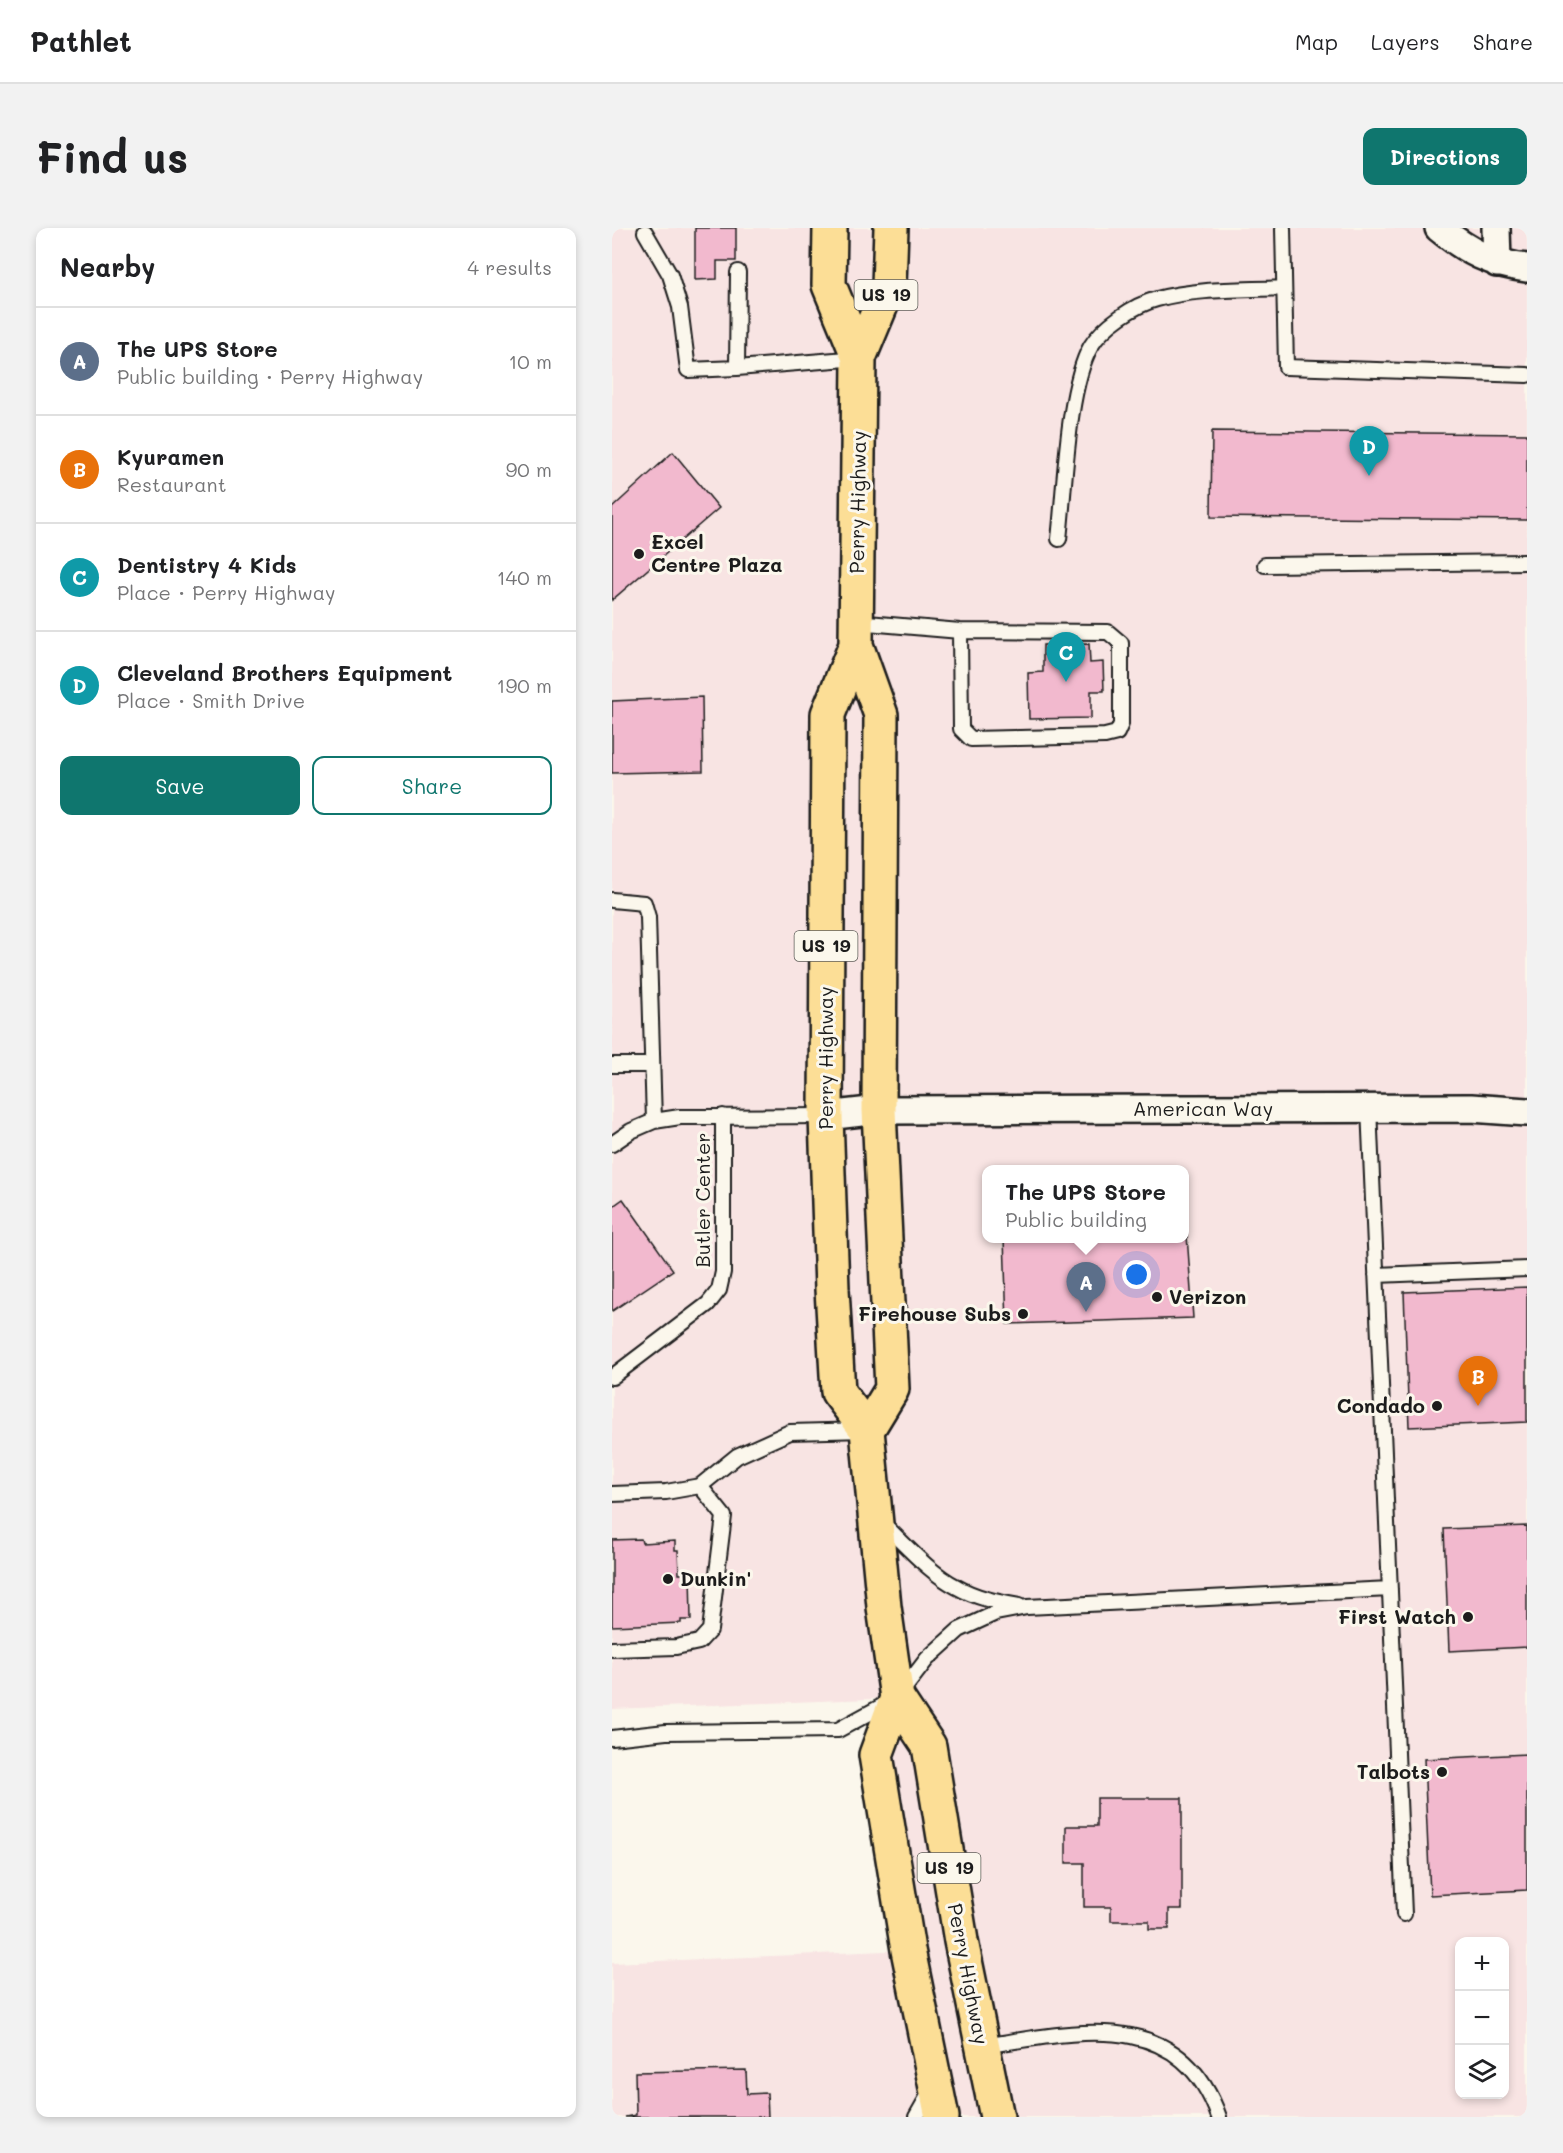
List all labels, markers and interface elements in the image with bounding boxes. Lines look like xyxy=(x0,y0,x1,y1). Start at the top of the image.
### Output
text: Pathlet xyxy=(30,23,132,59)
text: Map xyxy=(1295,28,1338,55)
text: Layers xyxy=(1371,28,1440,55)
text: Share xyxy=(1473,28,1533,55)
button: Directions xyxy=(1363,128,1527,185)
text: Find us xyxy=(36,129,188,184)
text: Nearby xyxy=(60,250,155,284)
text: 4 results xyxy=(467,254,552,280)
road number: US 19 xyxy=(854,280,918,310)
text: The UPS Store xyxy=(117,334,278,363)
text: A xyxy=(73,348,86,374)
text: 10 m xyxy=(508,348,552,374)
text: Public building · Perry Highway xyxy=(117,363,423,389)
pin: D xyxy=(1350,426,1389,476)
street label: Perry Highway xyxy=(843,430,871,574)
text: Kyuramen xyxy=(117,442,224,471)
text: B xyxy=(73,456,86,482)
text: 90 m xyxy=(506,456,552,482)
text: Restaurant xyxy=(117,471,227,497)
place label: Excel Centre Plaza xyxy=(651,528,783,577)
marker: Excel Centre Plaza xyxy=(632,547,646,561)
text: Dentistry 4 Kids xyxy=(117,550,297,579)
text: C xyxy=(72,564,87,590)
text: 140 m xyxy=(497,564,552,590)
text: Place · Perry Highway xyxy=(117,579,336,605)
pin: C xyxy=(1046,632,1086,682)
text: Cleveland Brothers Equipment xyxy=(117,658,452,687)
text: D xyxy=(72,672,87,698)
text: 190 m xyxy=(497,672,552,698)
text: Place · Smith Drive xyxy=(117,687,305,713)
button: Save xyxy=(60,756,300,815)
button: Share xyxy=(312,756,552,815)
road number: US 19 xyxy=(794,931,858,961)
street label: Perry Highway xyxy=(812,986,838,1130)
street label: American Way xyxy=(1133,1095,1273,1121)
street label: Butler Center xyxy=(689,1133,715,1267)
popup xyxy=(982,1165,1189,1243)
text: The UPS Store xyxy=(1005,1177,1166,1206)
text: Public building xyxy=(1005,1206,1147,1232)
your location xyxy=(1122,1260,1151,1289)
pin: A xyxy=(1066,1262,1106,1312)
place label: Verizon xyxy=(1169,1283,1246,1309)
marker: Verizon xyxy=(1150,1290,1164,1304)
place label: Firehouse Subs xyxy=(858,1300,1011,1326)
marker: Firehouse Subs xyxy=(1016,1307,1030,1321)
pin: B xyxy=(1458,1356,1498,1406)
place label: Condado xyxy=(1337,1392,1425,1418)
marker: Condado xyxy=(1430,1399,1444,1413)
place label: Dunkin' xyxy=(680,1565,752,1591)
marker: Dunkin' xyxy=(661,1572,675,1586)
place label: First Watch xyxy=(1338,1603,1456,1629)
marker: First Watch xyxy=(1461,1610,1475,1624)
place label: Talbots xyxy=(1357,1758,1430,1784)
marker: Talbots xyxy=(1435,1765,1449,1779)
road number: US 19 xyxy=(918,1853,980,1883)
street label: Perry Highway xyxy=(943,1901,995,2047)
map controls xyxy=(1455,1937,1509,2099)
button: + xyxy=(1455,1937,1509,1991)
button: − xyxy=(1455,1991,1509,2045)
button: layers xyxy=(1455,2045,1509,2099)

